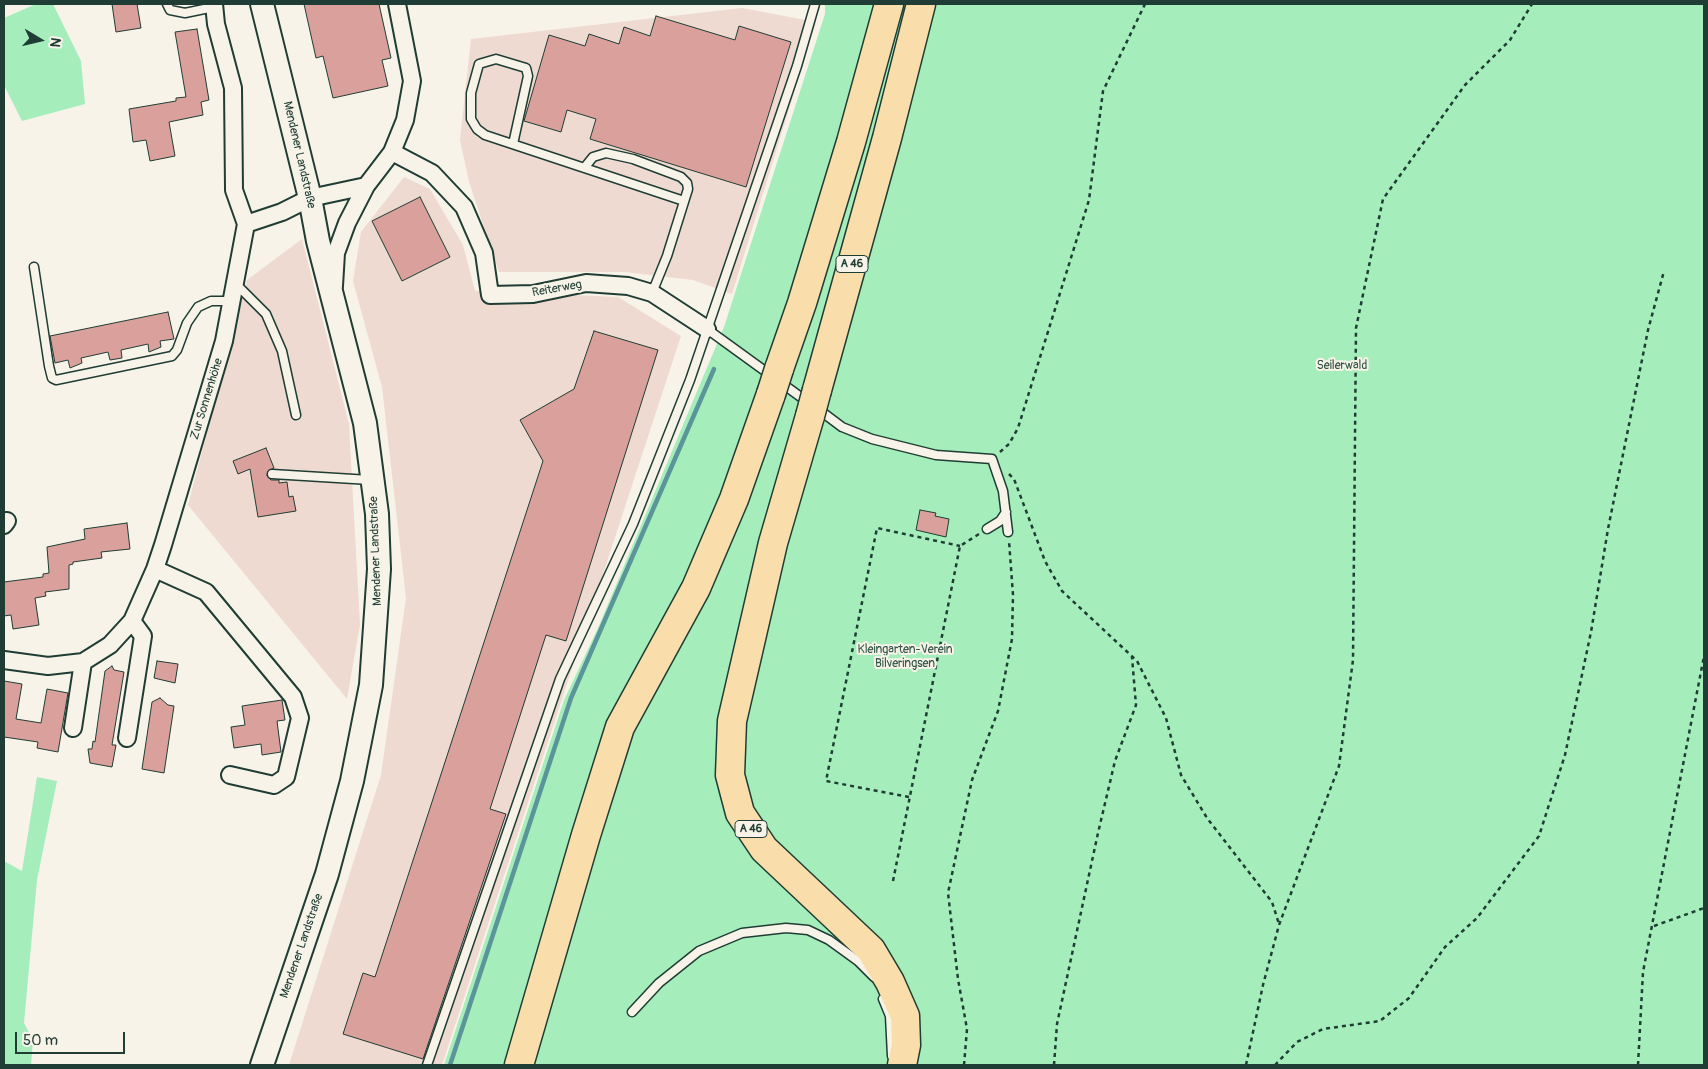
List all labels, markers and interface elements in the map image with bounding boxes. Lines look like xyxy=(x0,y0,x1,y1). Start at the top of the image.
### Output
north arrow xyxy=(15,15,65,65)
text: N xyxy=(46,36,64,48)
street label: Mendener Landstraße xyxy=(280,100,318,210)
road number: A 46 xyxy=(836,255,868,272)
street label: Reiterweg xyxy=(531,278,583,300)
street label: Zur Sonnenhöhe xyxy=(188,357,226,441)
park label: Seilerwald xyxy=(1317,359,1367,373)
street label: Mendener Landstraße xyxy=(367,496,385,606)
park label: Kleingarten-Verein Bilveringsen xyxy=(857,643,953,671)
road number: A 46 xyxy=(735,821,767,838)
street label: Mendener Landstraße xyxy=(277,892,327,1000)
scale bar xyxy=(18,1022,128,1054)
text: 50 m xyxy=(23,1031,58,1050)

